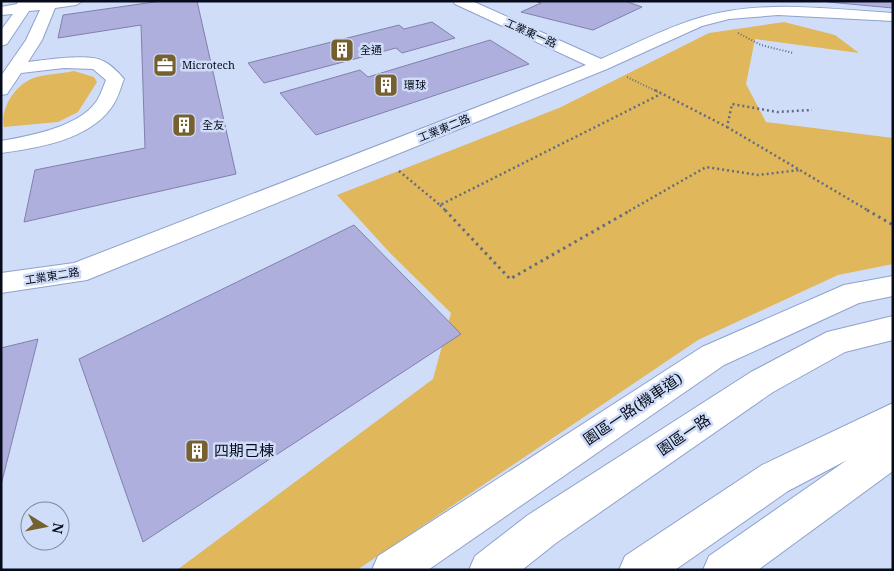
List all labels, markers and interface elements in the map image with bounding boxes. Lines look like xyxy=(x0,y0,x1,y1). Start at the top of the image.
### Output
street label: 工業東一路 xyxy=(503,15,559,51)
building icon: 全通 xyxy=(329,37,355,63)
place label: 全通 xyxy=(360,42,382,57)
office icon: Microtech xyxy=(152,52,178,78)
place label: Microtech xyxy=(182,57,235,72)
building icon: 環球 xyxy=(373,72,399,98)
place label: 環球 xyxy=(404,77,426,92)
street label: 工業東二路 xyxy=(416,110,472,145)
building icon: 全友 xyxy=(171,112,197,138)
place label: 全友 xyxy=(202,117,224,132)
street label: 工業東二路 xyxy=(24,264,80,287)
street label: 園區一路(機車道) xyxy=(580,369,686,449)
street label: 園區一路 xyxy=(654,411,714,459)
building icon: 四期己棟 xyxy=(184,438,210,464)
place label: 四期己棟 xyxy=(214,440,274,460)
north arrow xyxy=(20,501,70,551)
text: N xyxy=(48,521,69,535)

